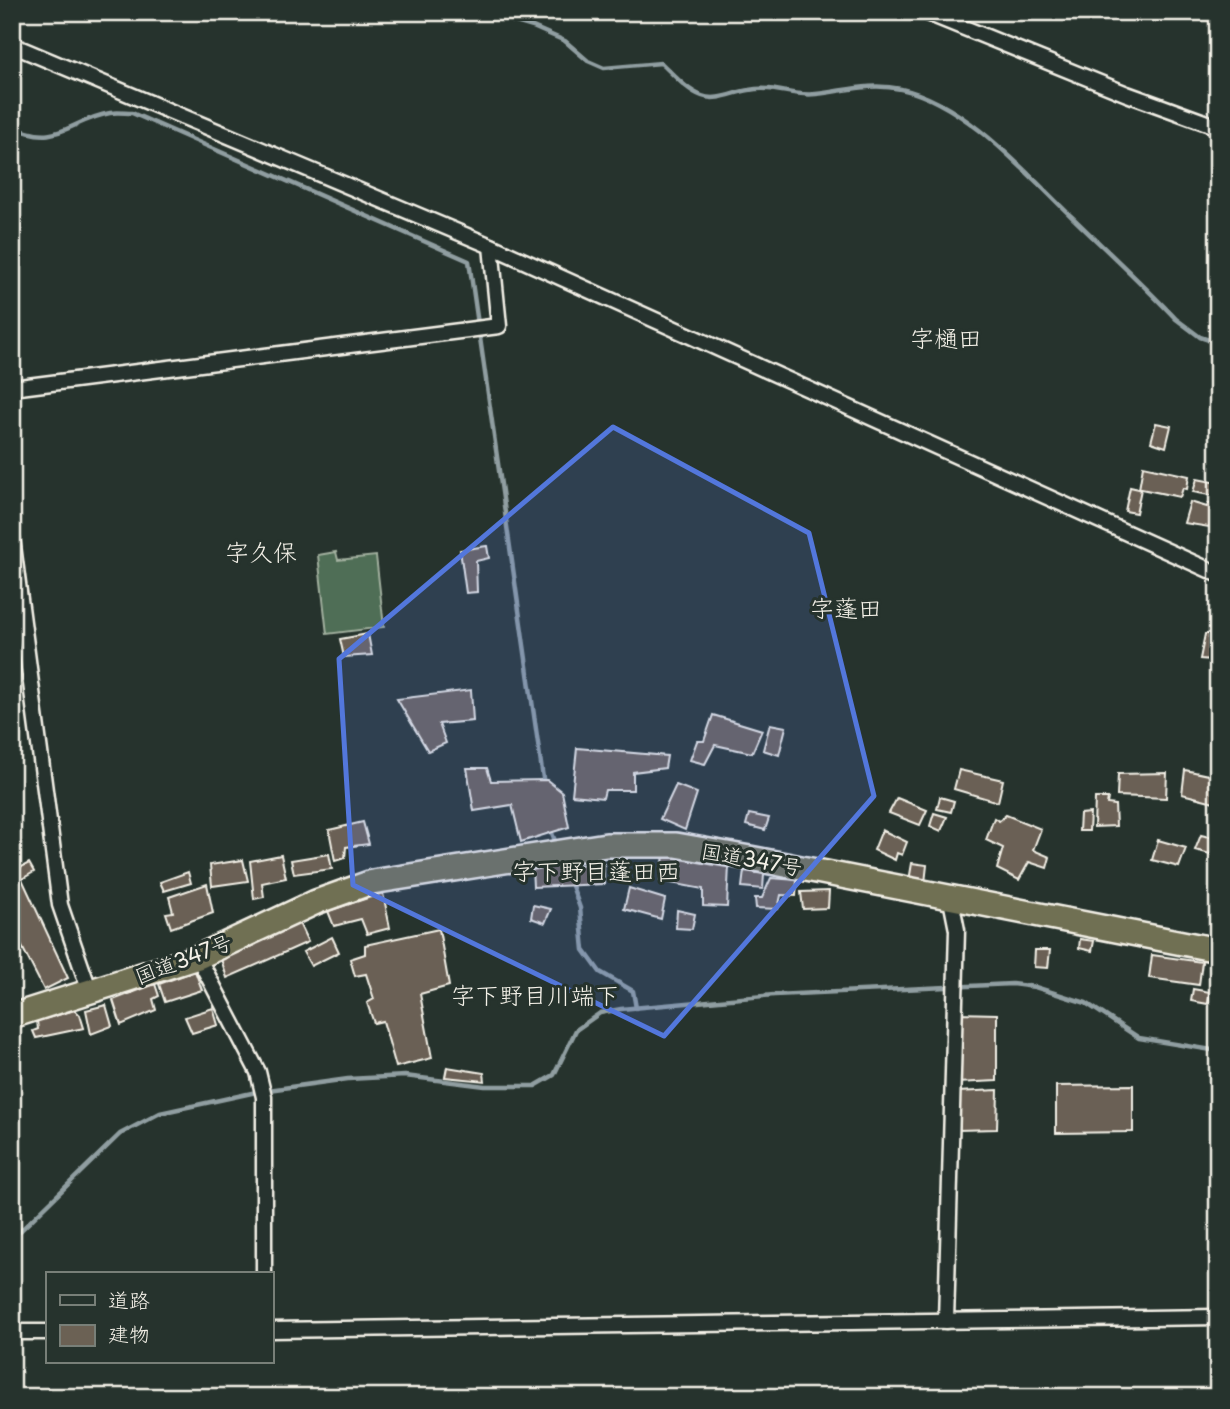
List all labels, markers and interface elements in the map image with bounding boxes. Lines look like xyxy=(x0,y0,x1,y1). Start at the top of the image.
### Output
district label: 字樋田 xyxy=(910,319,982,355)
district label: 字久保 xyxy=(225,533,297,569)
district label: 字蓬田 xyxy=(810,589,882,625)
street label: 国道347号 xyxy=(699,833,805,883)
district label: 字下野目蓬田西 xyxy=(512,852,680,888)
street label: 国道347号 xyxy=(130,925,236,991)
district label: 字下野目川端下 xyxy=(451,976,619,1012)
legend xyxy=(46,1272,273,1364)
text: 道路 xyxy=(108,1283,150,1315)
text: 建物 xyxy=(108,1317,150,1349)

